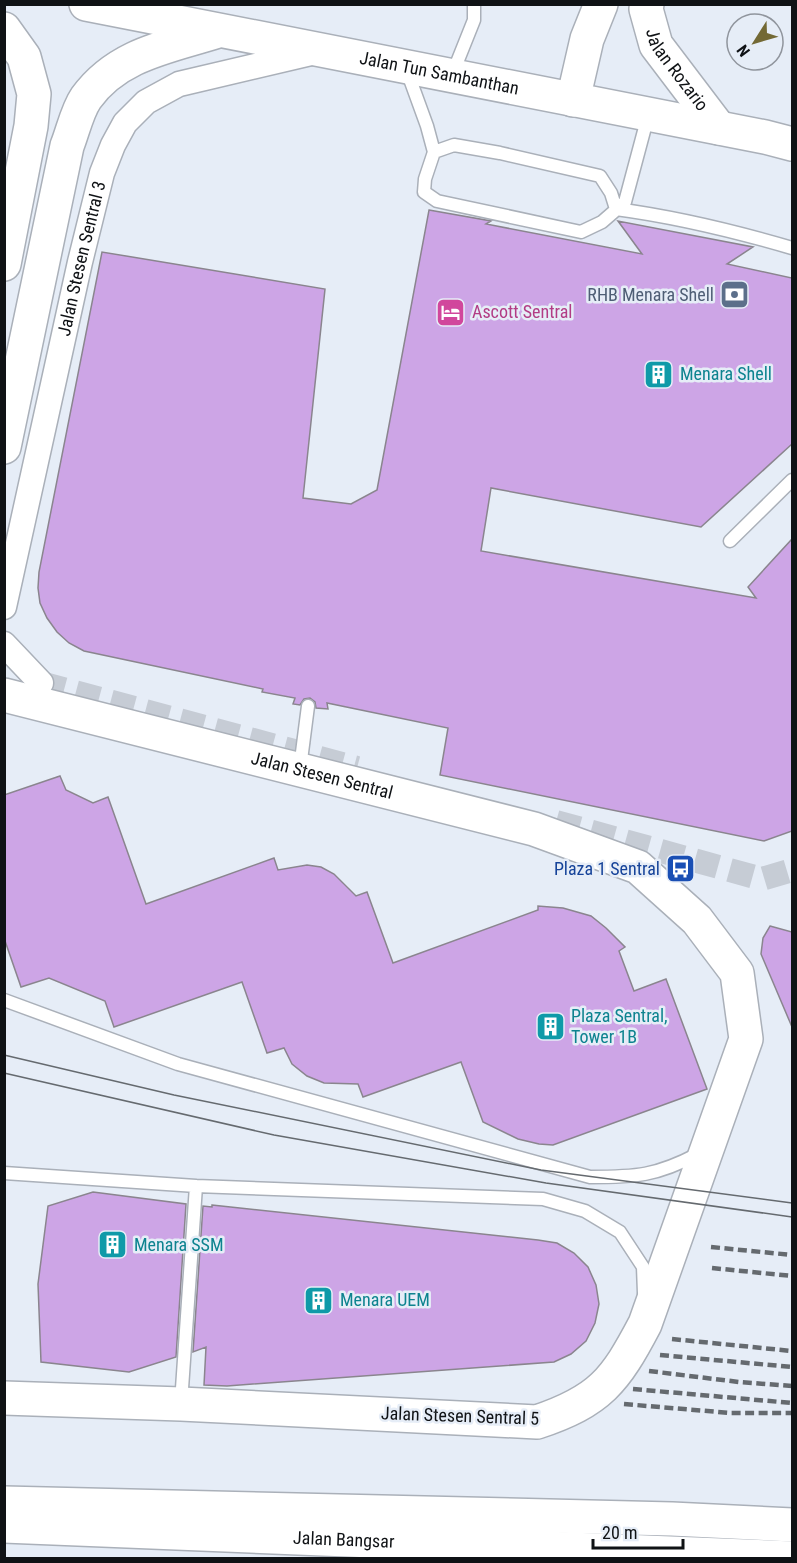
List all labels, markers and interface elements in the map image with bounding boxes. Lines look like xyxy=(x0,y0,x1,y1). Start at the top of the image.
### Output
north arrow xyxy=(725,12,785,72)
street label: Jalan Rozario xyxy=(642,26,713,115)
text: N xyxy=(733,41,754,60)
street label: Jalan Tun Sambanthan xyxy=(358,47,521,99)
street label: Jalan Stesen Sentral 3 xyxy=(53,179,110,338)
bank icon: RHB Menara Shell xyxy=(719,279,751,311)
place label: RHB Menara Shell xyxy=(587,284,714,305)
hotel icon: Ascott Sentral xyxy=(435,296,467,328)
place label: Ascott Sentral xyxy=(472,301,572,322)
building icon: Menara Shell xyxy=(643,358,675,390)
place label: Menara Shell xyxy=(680,363,772,384)
street label: Jalan Stesen Sentral xyxy=(249,747,395,803)
bus stop icon: Plaza 1 Sentral xyxy=(665,853,697,885)
place label: Plaza 1 Sentral xyxy=(554,858,660,879)
place label: Plaza Sentral, Tower 1B xyxy=(571,1005,668,1047)
building icon: Plaza Sentral, Tower 1B xyxy=(534,1010,566,1042)
building icon: Menara SSM xyxy=(97,1229,129,1261)
place label: Menara SSM xyxy=(134,1234,224,1255)
building icon: Menara UEM xyxy=(303,1284,335,1316)
place label: Menara UEM xyxy=(340,1289,430,1310)
street label: Jalan Stesen Sentral 5 xyxy=(381,1402,540,1429)
scale bar xyxy=(593,1512,683,1550)
text: 20 m xyxy=(602,1522,637,1543)
street label: Jalan Bangsar xyxy=(293,1527,395,1552)

